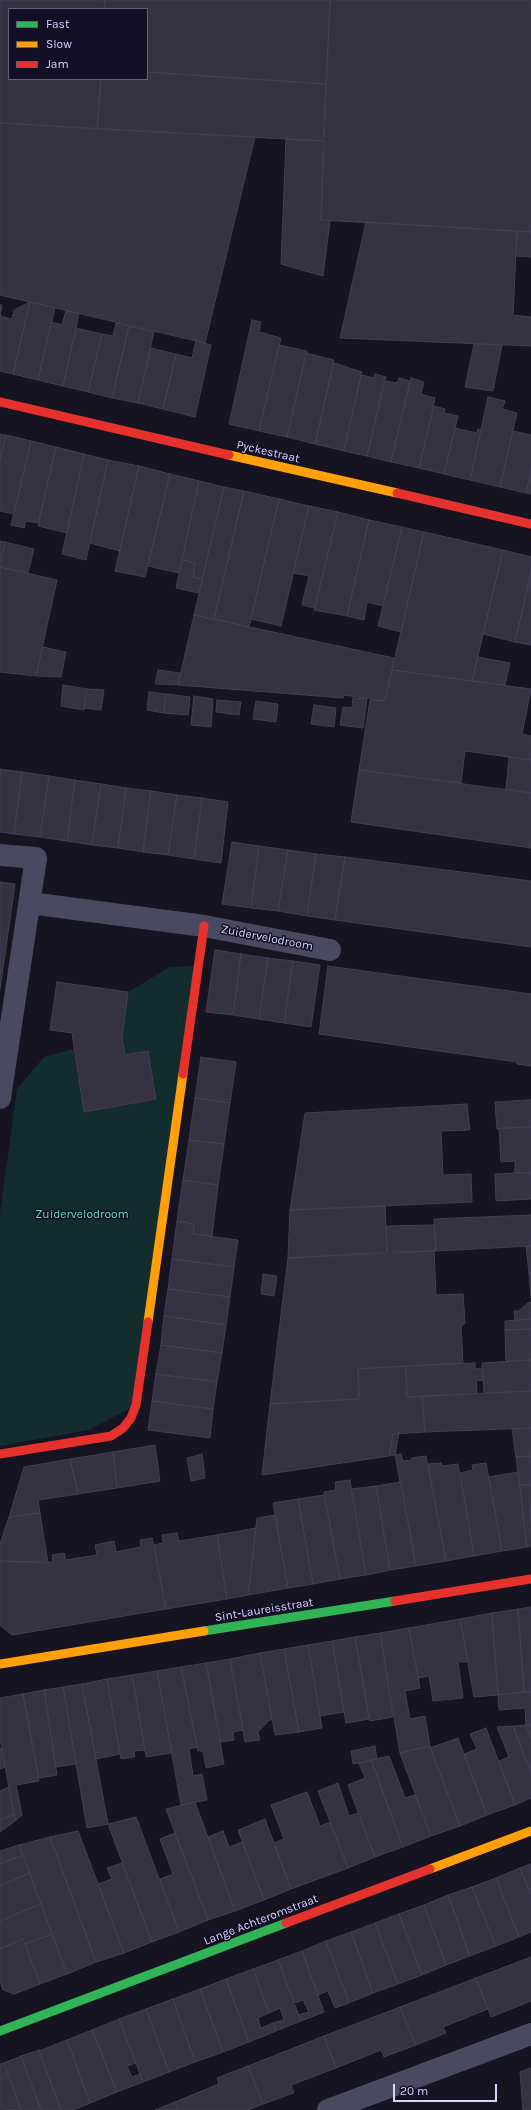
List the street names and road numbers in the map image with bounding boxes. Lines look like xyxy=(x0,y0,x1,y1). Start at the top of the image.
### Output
street label: Pyckestraat xyxy=(235,438,301,466)
street label: Zuidervelodroom xyxy=(220,922,314,954)
street label: Sint-Laureisstraat xyxy=(214,1595,314,1625)
street label: Lange Achteromstraat xyxy=(202,1892,320,1948)

